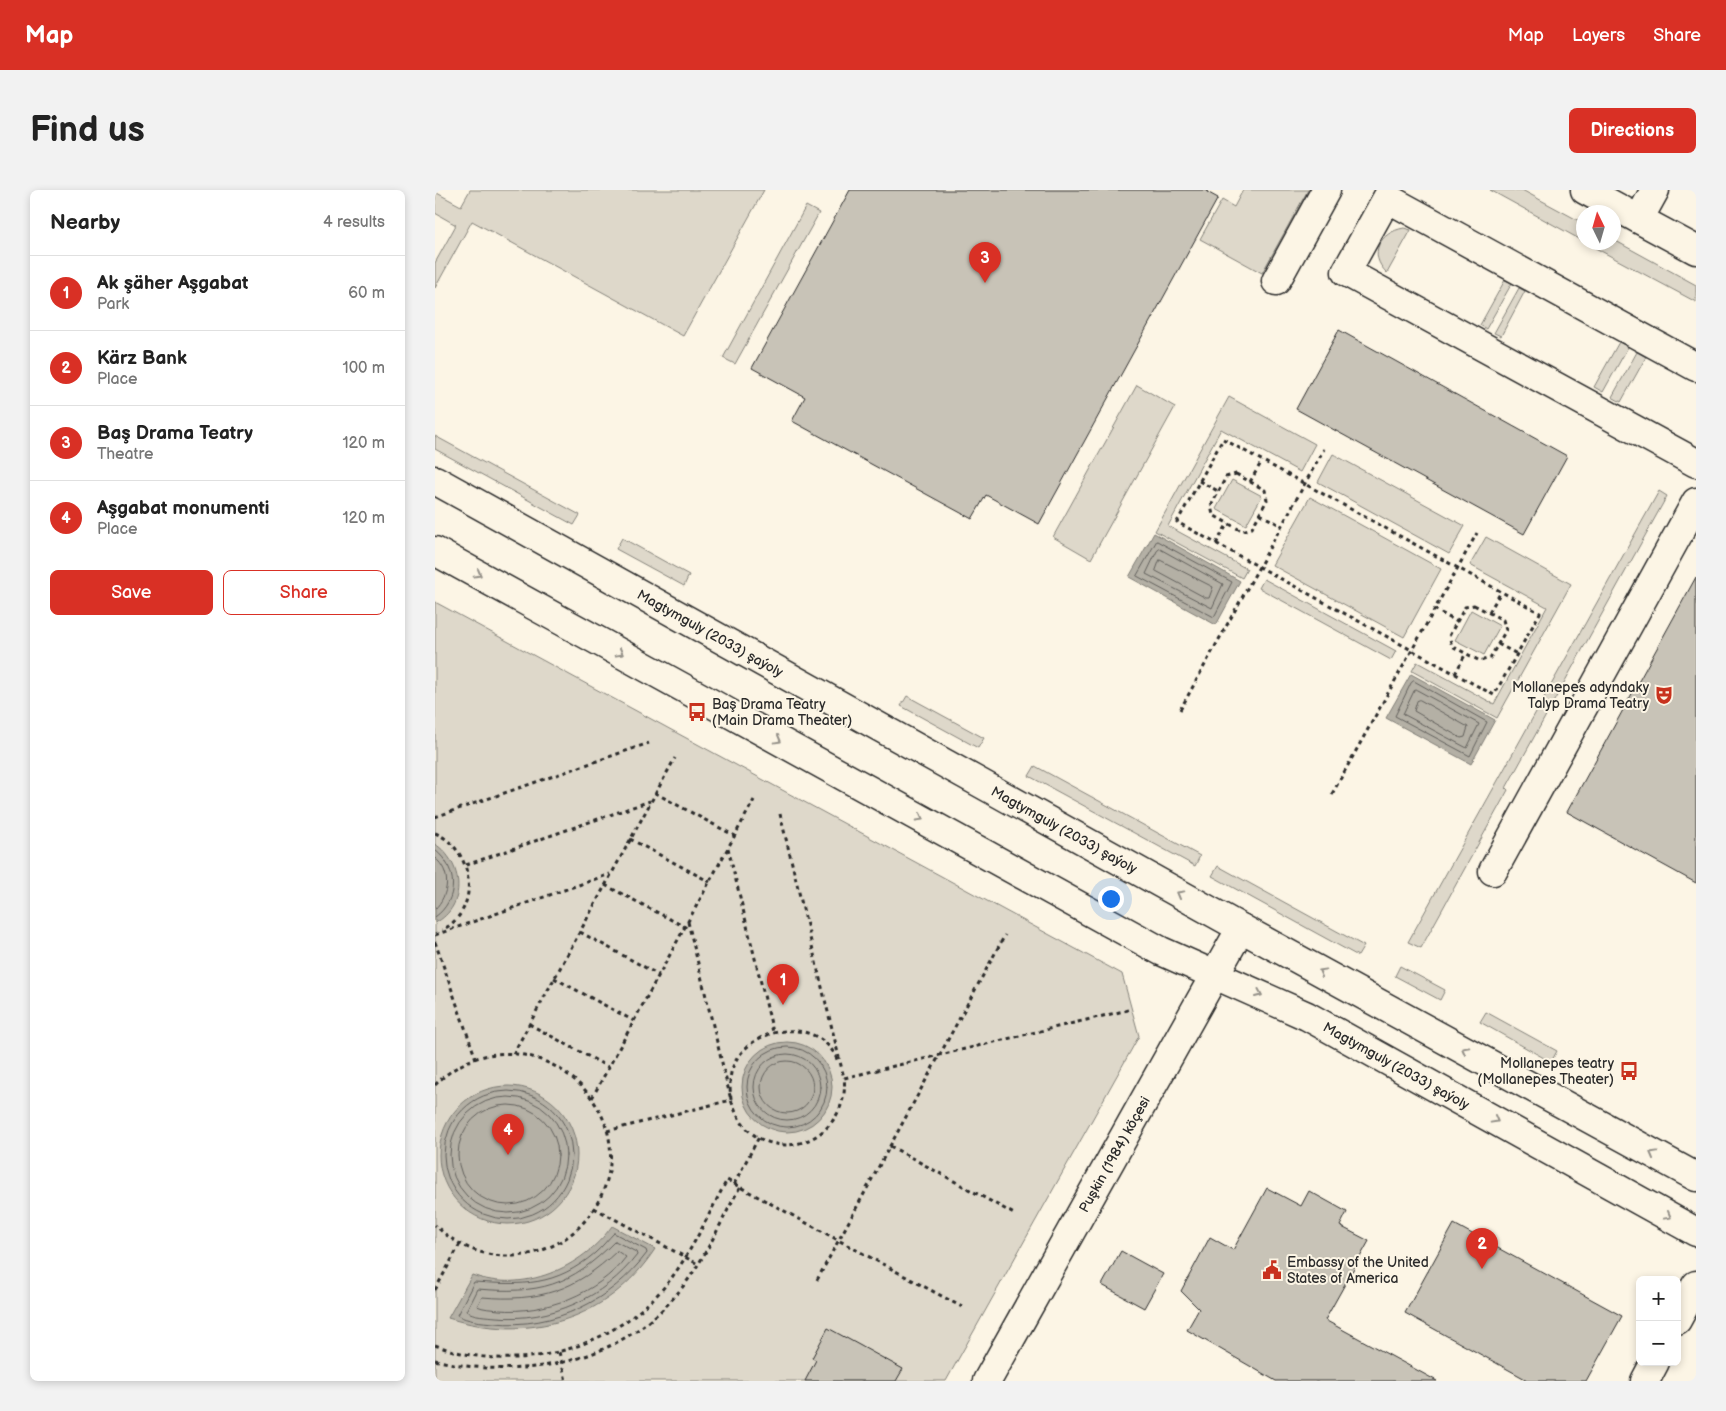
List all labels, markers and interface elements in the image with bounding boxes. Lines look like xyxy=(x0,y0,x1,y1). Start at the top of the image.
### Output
text: Map xyxy=(25,21,73,50)
text: Map xyxy=(1508,25,1544,46)
text: Layers xyxy=(1572,25,1625,46)
text: Share xyxy=(1653,25,1701,46)
button: Directions xyxy=(1569,108,1696,153)
text: Find us xyxy=(30,109,145,152)
north arrow xyxy=(1576,205,1621,250)
text: Nearby xyxy=(50,210,120,235)
text: 4 results xyxy=(323,213,385,232)
pin: 3 xyxy=(969,242,1001,283)
text: Ak şäher Aşgabat xyxy=(97,272,248,295)
text: 1 xyxy=(63,284,69,303)
text: 60 m xyxy=(348,284,385,303)
text: Park xyxy=(97,295,129,314)
text: Kärz Bank xyxy=(97,347,187,370)
text: 2 xyxy=(61,359,71,378)
text: 100 m xyxy=(342,359,385,378)
text: Place xyxy=(97,370,138,389)
text: Baş Drama Teatry xyxy=(97,422,253,445)
text: 3 xyxy=(61,434,71,453)
text: 120 m xyxy=(342,434,385,453)
text: Theatre xyxy=(97,445,153,464)
text: Aşgabat monumenti xyxy=(97,497,270,520)
text: 4 xyxy=(61,509,71,528)
text: 120 m xyxy=(342,509,385,528)
text: Place xyxy=(97,520,138,539)
one-way arrow xyxy=(472,568,481,578)
button: Save xyxy=(50,570,213,615)
button: Share xyxy=(223,570,385,615)
street label: Magtymguly (2033) şaýoly xyxy=(634,586,787,681)
one-way arrow xyxy=(615,647,624,657)
place label: Mollanepes adyndaky Talyp Drama Teatry xyxy=(1512,679,1650,712)
theatre icon: Mollanepes adyndaky Talyp Drama Teatry xyxy=(1653,684,1675,706)
place label: Baş Drama Teatry (Main Drama Theater) xyxy=(712,696,852,729)
bus stop icon: Baş Drama Teatry (Main Drama Theater) xyxy=(686,701,708,723)
one-way arrow xyxy=(772,734,781,744)
street label: Magtymguly (2033) şaýoly xyxy=(988,782,1141,878)
one-way arrow xyxy=(915,812,924,822)
your location xyxy=(1098,886,1124,912)
one-way arrow xyxy=(1176,890,1185,900)
pin: 1 xyxy=(767,964,799,1005)
one-way arrow xyxy=(1319,968,1328,978)
one-way arrow xyxy=(1254,988,1263,999)
street label: Magtymguly (2033) şaýoly xyxy=(1320,1018,1473,1113)
one-way arrow xyxy=(1461,1046,1470,1056)
place label: Mollanepes teatry (Mollanepes Theater) xyxy=(1478,1055,1615,1088)
bus stop icon: Mollanepes teatry (Mollanepes Theater) xyxy=(1618,1060,1640,1082)
street label: Puşkin (1984) köçesi xyxy=(1075,1093,1153,1215)
pin: 4 xyxy=(492,1114,524,1155)
one-way arrow xyxy=(1490,1114,1499,1124)
one-way arrow xyxy=(1650,1150,1659,1160)
one-way arrow xyxy=(1663,1210,1672,1220)
pin: 2 xyxy=(1466,1228,1498,1269)
place label: Embassy of the United States of America xyxy=(1287,1254,1429,1287)
public building icon: Embassy of the United States of America xyxy=(1261,1259,1283,1281)
map controls xyxy=(1636,1276,1681,1366)
button: + xyxy=(1636,1276,1681,1321)
button: − xyxy=(1636,1321,1681,1366)

